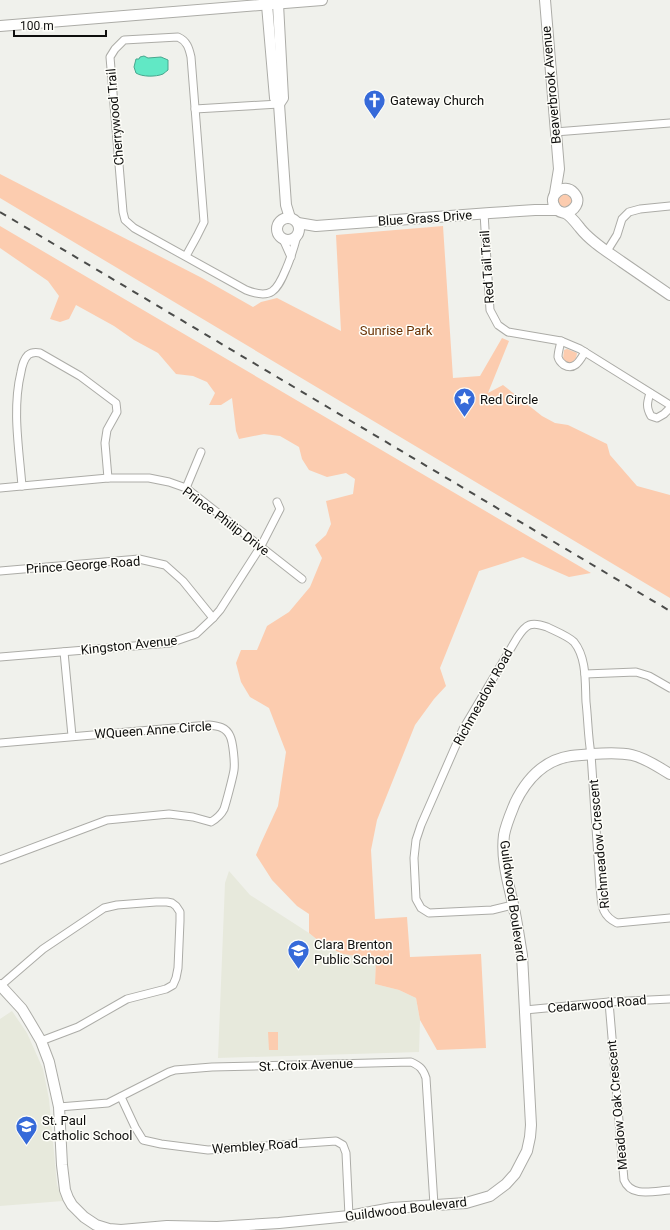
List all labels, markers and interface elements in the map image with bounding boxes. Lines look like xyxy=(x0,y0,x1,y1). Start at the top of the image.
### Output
scale bar xyxy=(14,12,106,38)
text: 100 m xyxy=(20,19,54,33)
street label: Beaverbrook Avenue xyxy=(538,25,564,145)
street label: Cherrywood Trail xyxy=(103,68,127,166)
church icon: Gateway Church xyxy=(362,87,388,120)
place label: Gateway Church xyxy=(390,93,484,108)
street label: Blue Grass Drive xyxy=(377,207,473,229)
street label: Red Tail Trail xyxy=(477,230,497,304)
park label: Sunrise Park xyxy=(360,323,433,338)
place icon: Red Circle xyxy=(452,386,478,419)
place label: Red Circle xyxy=(480,392,538,407)
street label: Prince Philip Drive xyxy=(180,484,272,558)
street label: Prince George Road xyxy=(25,554,141,576)
street label: Kingston Avenue xyxy=(80,632,178,658)
street label: Richmeadow Road xyxy=(450,646,516,748)
street label: WQueen Anne Circle xyxy=(94,718,212,742)
street label: Richmeadow Crescent xyxy=(586,779,612,909)
street label: Guildwood Boulevard xyxy=(497,839,529,963)
place label: Clara Brenton Public School xyxy=(314,937,393,967)
school or university icon: Clara Brenton Public School xyxy=(285,938,311,971)
street label: Cedarwood Road xyxy=(547,992,647,1016)
street label: Meadow Oak Crescent xyxy=(604,1039,630,1171)
street label: St. Croix Avenue xyxy=(259,1056,353,1074)
place label: St. Paul Catholic School xyxy=(42,1113,132,1143)
school or university icon: St. Paul Catholic School xyxy=(14,1114,40,1147)
street label: Wembley Road xyxy=(212,1136,298,1156)
street label: Guildwood Boulevard xyxy=(344,1194,468,1224)

